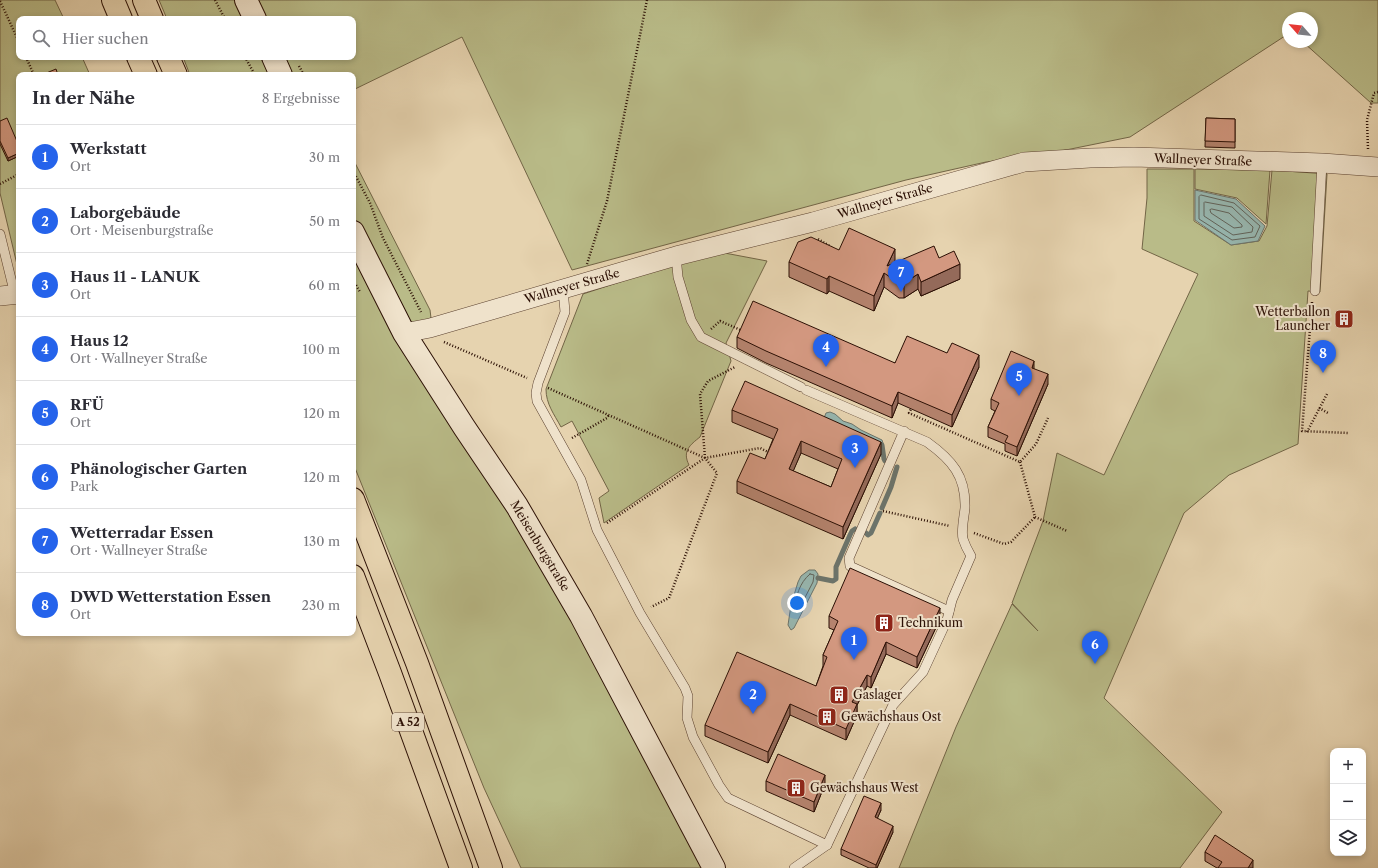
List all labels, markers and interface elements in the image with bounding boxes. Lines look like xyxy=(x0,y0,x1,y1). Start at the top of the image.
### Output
north arrow xyxy=(1282,12,1318,48)
search box xyxy=(16,16,356,60)
icon: search xyxy=(30,27,52,49)
text: Hier suchen xyxy=(62,29,149,48)
text: In der Nähe xyxy=(32,88,135,108)
text: 8 Ergebnisse xyxy=(262,90,340,106)
text: Werkstatt xyxy=(70,139,146,158)
text: 1 xyxy=(42,149,48,165)
text: 30 m xyxy=(309,149,340,165)
street label: Wallneyer Straße xyxy=(1153,150,1253,169)
text: Ort xyxy=(70,158,91,174)
street label: Wallneyer Straße xyxy=(835,180,934,222)
text: Laborgebäude xyxy=(70,203,180,222)
text: 2 xyxy=(41,213,49,229)
text: 50 m xyxy=(309,213,340,229)
text: Ort · Meisenburgstraße xyxy=(70,222,214,238)
pin: 7 xyxy=(888,259,914,292)
street label: Wallneyer Straße xyxy=(522,265,621,307)
text: Haus 11 - LANUK xyxy=(70,267,200,286)
text: 3 xyxy=(41,277,49,293)
text: 60 m xyxy=(309,277,340,293)
text: Ort xyxy=(70,286,91,302)
place label: Wetterballon Launcher xyxy=(1254,304,1330,333)
building icon: Wetterballon Launcher xyxy=(1333,308,1355,330)
text: Haus 12 xyxy=(70,331,129,350)
pin: 4 xyxy=(813,334,839,367)
pin: 8 xyxy=(1310,340,1336,373)
text: 4 xyxy=(41,341,49,357)
text: 100 m xyxy=(302,341,340,357)
text: Ort · Wallneyer Straße xyxy=(70,350,208,366)
pin: 5 xyxy=(1006,363,1032,396)
text: RFÜ xyxy=(70,395,104,414)
text: 5 xyxy=(41,405,49,421)
text: 120 m xyxy=(303,405,340,421)
text: Ort xyxy=(70,414,91,430)
pin: 3 xyxy=(842,435,868,468)
text: Phänologischer Garten xyxy=(70,459,247,478)
text: 6 xyxy=(41,469,49,485)
text: 120 m xyxy=(303,469,340,485)
text: Park xyxy=(70,478,98,494)
street label: Meisenburgstraße xyxy=(507,498,574,594)
text: Wetterradar Essen xyxy=(70,523,213,542)
text: 7 xyxy=(42,533,48,549)
text: 130 m xyxy=(304,533,340,549)
text: Ort · Wallneyer Straße xyxy=(70,542,208,558)
text: DWD Wetterstation Essen xyxy=(70,587,271,606)
your location xyxy=(787,593,807,613)
text: 8 xyxy=(41,597,49,613)
text: 230 m xyxy=(302,597,340,613)
text: Ort xyxy=(70,606,91,622)
building icon: Technikum xyxy=(873,612,895,634)
place label: Technikum xyxy=(898,615,963,630)
pin: 1 xyxy=(841,627,867,660)
pin: 6 xyxy=(1082,631,1108,664)
pin: 2 xyxy=(740,681,766,714)
building icon: Gaslager xyxy=(828,684,850,706)
place label: Gaslager xyxy=(853,687,902,702)
building icon: Gewächshaus Ost xyxy=(816,706,838,728)
place label: Gewächshaus Ost xyxy=(841,709,942,724)
road number: A 52 xyxy=(392,713,424,731)
map controls xyxy=(1330,748,1366,856)
button: + xyxy=(1330,748,1366,784)
building icon: Gewächshaus West xyxy=(785,777,807,799)
place label: Gewächshaus West xyxy=(810,780,919,795)
button: − xyxy=(1330,784,1366,820)
button: layers xyxy=(1330,820,1366,856)

